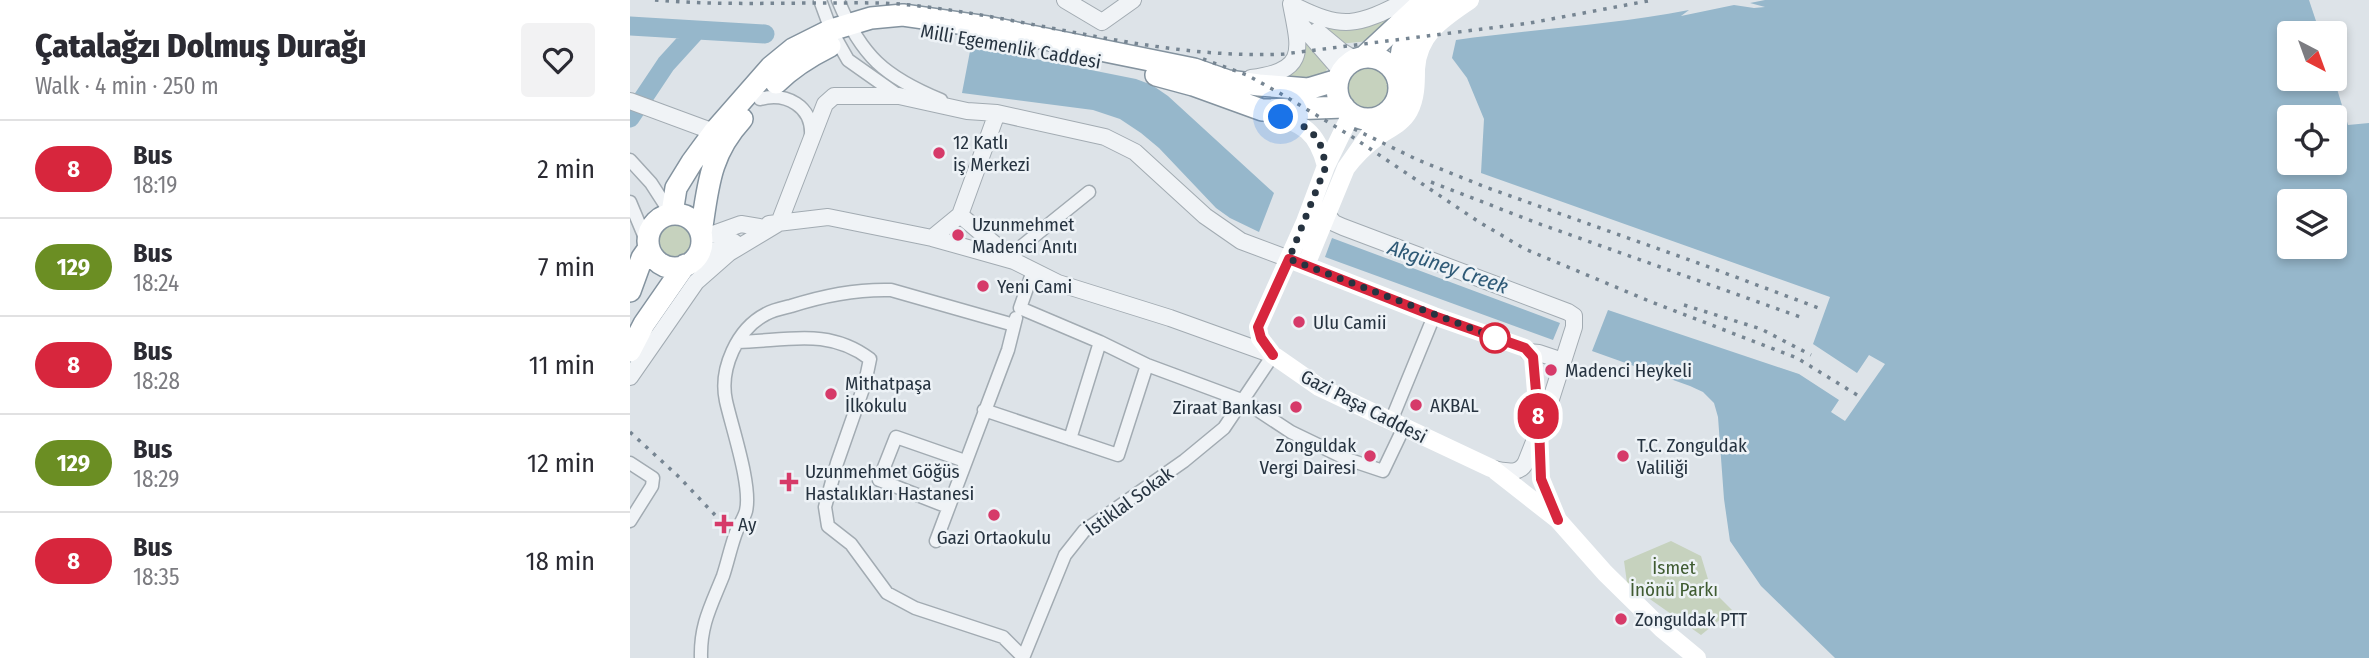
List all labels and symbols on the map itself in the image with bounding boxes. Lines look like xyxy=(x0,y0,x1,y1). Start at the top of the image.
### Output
street label: Milli Egemenlik Caddesi xyxy=(919,19,1103,74)
north arrow xyxy=(2277,21,2347,91)
your location xyxy=(1263,99,1298,134)
place label: 12 Katlı iş Merkezi xyxy=(953,131,1030,176)
marker: 12 Katlı iş Merkezi xyxy=(931,145,947,161)
place label: Uzunmehmet Madenci Anıtı xyxy=(972,213,1078,258)
marker: Uzunmehmet Madenci Anıtı xyxy=(950,227,966,243)
water label: Akgüney Creek xyxy=(1384,234,1511,300)
place label: Yeni Cami xyxy=(997,275,1072,298)
marker: Yeni Cami xyxy=(975,278,991,294)
place label: Ulu Camii xyxy=(1313,311,1387,334)
marker: Ulu Camii xyxy=(1291,314,1307,330)
unlabelled marker xyxy=(1480,323,1510,353)
place label: Madenci Heykeli xyxy=(1565,359,1692,382)
marker: Madenci Heykeli xyxy=(1543,362,1559,378)
street label: Gazi Paşa Caddesi xyxy=(1297,365,1431,448)
place label: Mithatpaşa İlkokulu xyxy=(845,372,931,417)
marker: Mithatpaşa İlkokulu xyxy=(823,386,839,402)
line badge: 8 xyxy=(1515,393,1561,439)
place label: AKBAL xyxy=(1430,394,1479,417)
place label: Ziraat Bankası xyxy=(1173,396,1282,419)
marker: AKBAL xyxy=(1408,397,1424,413)
marker: Ziraat Bankası xyxy=(1288,399,1304,415)
place label: Zonguldak Vergi Dairesi xyxy=(1260,434,1356,479)
place label: T.C. Zonguldak Valiliği xyxy=(1637,434,1747,479)
marker: Zonguldak Vergi Dairesi xyxy=(1362,448,1378,464)
marker: T.C. Zonguldak Valiliği xyxy=(1615,448,1631,464)
place label: Uzunmehmet Göğüs Hastalıkları Hastanesi xyxy=(805,460,974,505)
street label: İstiklal Sokak xyxy=(1081,462,1178,541)
marker: Uzunmehmet Göğüs Hastalıkları Hastanesi xyxy=(779,472,799,492)
marker: Gazi Ortaokulu xyxy=(986,507,1002,523)
place label: Ay xyxy=(738,513,757,536)
marker: Ay xyxy=(716,516,732,532)
place label: Gazi Ortaokulu xyxy=(937,526,1051,549)
park label: İsmet İnönü Parkı xyxy=(1630,556,1718,601)
place label: Zonguldak PTT xyxy=(1635,608,1747,631)
marker: Zonguldak PTT xyxy=(1613,611,1629,627)

